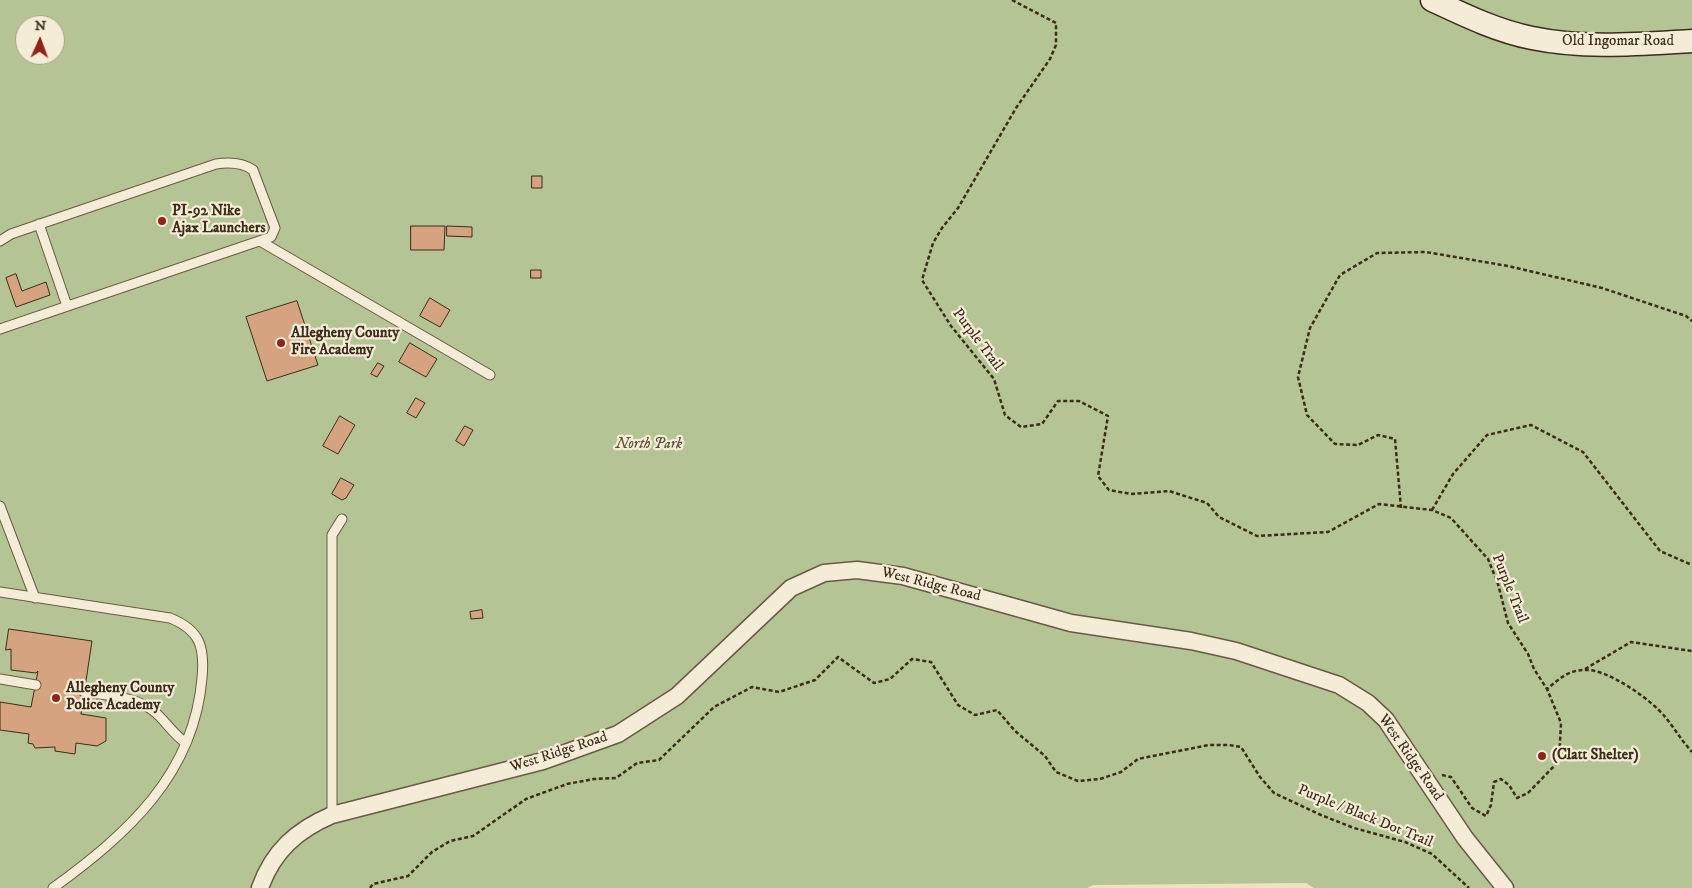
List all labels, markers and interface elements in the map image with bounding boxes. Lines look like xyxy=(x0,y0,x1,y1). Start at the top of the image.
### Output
north arrow xyxy=(15,15,65,65)
text: N xyxy=(34,17,47,35)
street label: Old Ingomar Road xyxy=(1562,33,1674,51)
place label: PI-92 Nike Ajax Launchers xyxy=(172,203,265,238)
marker: PI-92 Nike Ajax Launchers xyxy=(156,215,168,227)
street label: Purple Trail xyxy=(948,305,1006,375)
place label: Allegheny County Fire Academy xyxy=(291,325,399,360)
marker: Allegheny County Fire Academy xyxy=(275,337,287,349)
park label: North Park xyxy=(616,436,682,454)
street label: Purple Trail xyxy=(1487,552,1531,626)
street label: West Ridge Road xyxy=(880,564,982,606)
place label: Allegheny County Police Academy xyxy=(66,680,174,715)
marker: Allegheny County Police Academy xyxy=(50,692,62,704)
street label: West Ridge Road xyxy=(1374,711,1446,805)
street label: West Ridge Road xyxy=(508,729,610,777)
place label: (Clatt Shelter) xyxy=(1552,747,1639,765)
marker: (Clatt Shelter) xyxy=(1536,750,1548,762)
street label: Purple / Black Dot Trail xyxy=(1295,782,1435,852)

